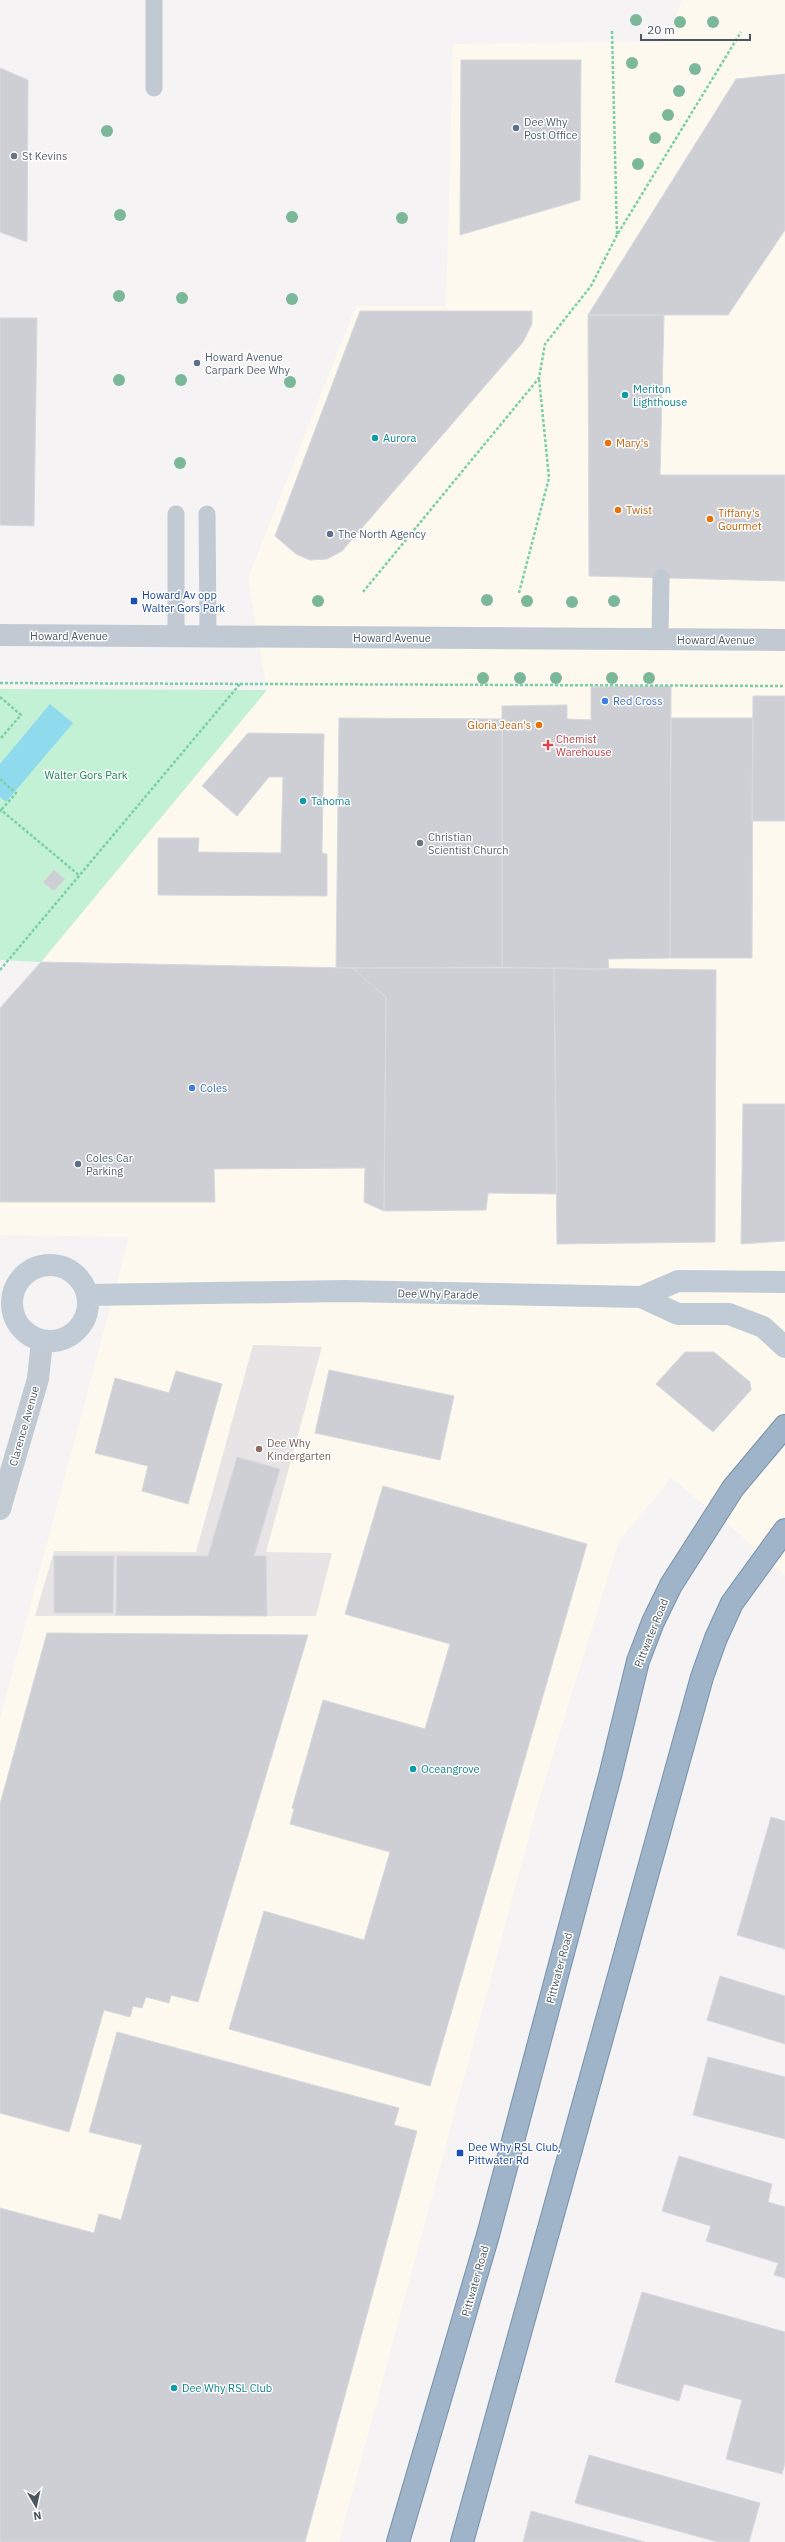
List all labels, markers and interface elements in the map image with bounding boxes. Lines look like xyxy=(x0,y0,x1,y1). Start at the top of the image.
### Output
scale bar xyxy=(641,16,750,42)
text: 20 m xyxy=(647,22,675,37)
place label: Dee Why Post Office xyxy=(524,115,577,142)
marker: Dee Why Post Office xyxy=(511,123,521,133)
place label: St Kevins xyxy=(22,149,67,163)
marker: St Kevins xyxy=(9,151,19,161)
place label: Howard Avenue Carpark Dee Why xyxy=(205,350,290,377)
marker: Howard Avenue Carpark Dee Why xyxy=(192,358,202,368)
place label: Meriton Lighthouse xyxy=(633,382,687,409)
marker: Meriton Lighthouse xyxy=(620,390,630,400)
place label: Aurora xyxy=(383,431,416,445)
marker: Aurora xyxy=(370,433,380,443)
place label: Mary's xyxy=(616,436,649,450)
marker: Mary's xyxy=(603,438,613,448)
place label: Twist xyxy=(626,503,652,517)
marker: Twist xyxy=(613,505,623,515)
place label: Tiffany's Gourmet xyxy=(718,506,762,533)
marker: Tiffany's Gourmet xyxy=(705,514,715,524)
place label: The North Agency xyxy=(338,527,427,541)
marker: The North Agency xyxy=(325,529,335,539)
place label: Howard Av opp Walter Gors Park xyxy=(142,588,225,615)
marker: Howard Av opp Walter Gors Park xyxy=(129,596,139,606)
street label: Howard Avenue xyxy=(30,629,108,643)
street label: Howard Avenue xyxy=(353,631,431,645)
street label: Howard Avenue xyxy=(677,633,755,647)
place label: Red Cross xyxy=(613,694,663,708)
marker: Red Cross xyxy=(600,696,610,706)
place label: Gloria Jean's xyxy=(467,718,531,732)
marker: Gloria Jean's xyxy=(534,720,544,730)
place label: Chemist Warehouse xyxy=(556,732,612,759)
marker: Chemist Warehouse xyxy=(543,740,553,750)
park label: Walter Gors Park xyxy=(44,768,128,782)
place label: Tahoma xyxy=(311,794,350,808)
marker: Tahoma xyxy=(298,796,308,806)
place label: Christian Scientist Church xyxy=(428,830,508,857)
marker: Christian Scientist Church xyxy=(415,838,425,848)
place label: Coles xyxy=(200,1081,227,1095)
marker: Coles xyxy=(187,1083,197,1093)
place label: Coles Car Parking xyxy=(86,1151,133,1178)
marker: Coles Car Parking xyxy=(73,1159,83,1169)
street label: Dee Why Parade xyxy=(397,1286,479,1302)
street label: Clarence Avenue xyxy=(6,1384,42,1468)
place label: Dee Why Kindergarten xyxy=(267,1436,331,1463)
marker: Dee Why Kindergarten xyxy=(254,1444,264,1454)
street label: Pittwater Road xyxy=(631,1597,671,1669)
place label: Oceangrove xyxy=(421,1762,480,1776)
marker: Oceangrove xyxy=(408,1764,418,1774)
street label: Pittwater Road xyxy=(543,1931,575,2005)
place label: Dee Why RSL Club, Pittwater Rd xyxy=(468,2140,561,2167)
marker: Dee Why RSL Club, Pittwater Rd xyxy=(455,2148,465,2158)
street label: Pittwater Road xyxy=(458,2244,492,2318)
place label: Dee Why RSL Club xyxy=(182,2381,272,2395)
marker: Dee Why RSL Club xyxy=(169,2383,179,2393)
north arrow xyxy=(16,2486,56,2526)
text: N xyxy=(33,2508,43,2523)

